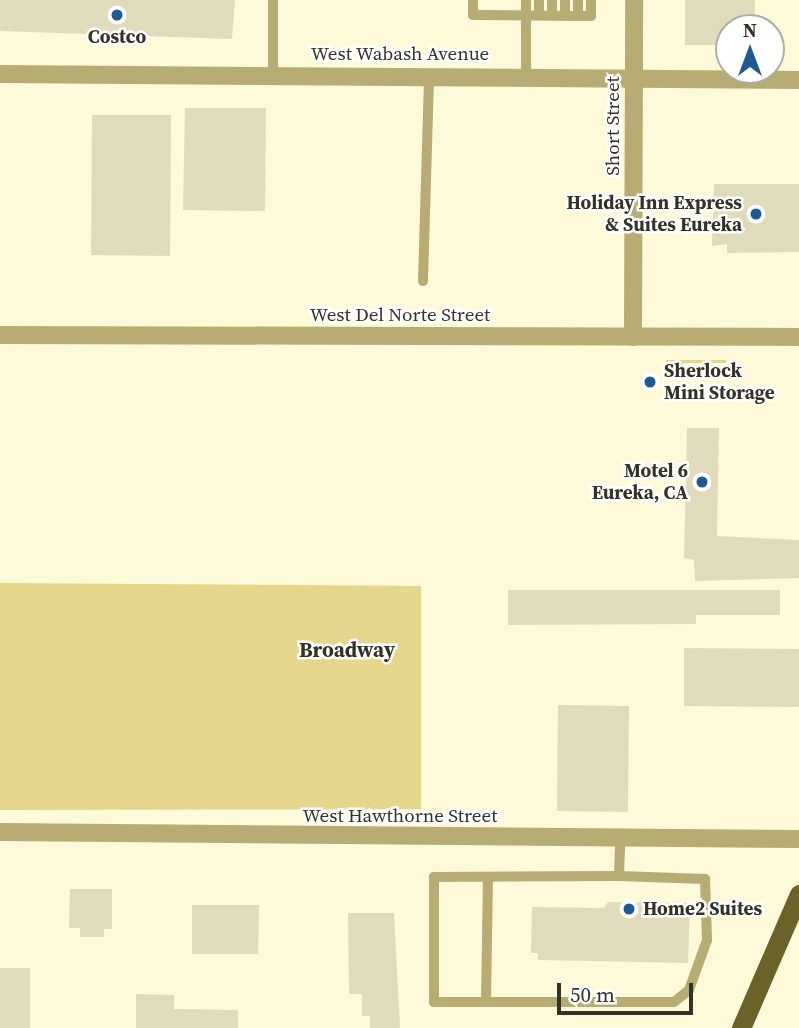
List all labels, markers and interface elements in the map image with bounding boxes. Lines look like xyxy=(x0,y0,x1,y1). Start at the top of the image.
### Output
marker: Costco xyxy=(109,7,125,23)
north arrow xyxy=(715,14,785,84)
text: N xyxy=(743,17,757,43)
place label: Costco xyxy=(88,26,146,48)
street label: West Wabash Avenue xyxy=(311,43,489,65)
street label: Short Street xyxy=(602,76,624,176)
place label: Holiday Inn Express & Suites Eureka xyxy=(567,192,742,236)
marker: Holiday Inn Express & Suites Eureka xyxy=(748,206,764,222)
street label: West Del Norte Street xyxy=(310,304,490,326)
place label: Sherlock Mini Storage xyxy=(664,360,775,404)
marker: Sherlock Mini Storage xyxy=(642,374,658,390)
place label: Motel 6 Eureka, CA xyxy=(592,460,688,504)
marker: Motel 6 Eureka, CA xyxy=(694,474,710,490)
district label: Broadway xyxy=(299,637,395,663)
street label: West Hawthorne Street xyxy=(303,805,497,827)
place label: Home2 Suites xyxy=(643,898,762,920)
marker: Home2 Suites xyxy=(621,901,637,917)
scale bar xyxy=(561,968,698,1012)
text: 50 m xyxy=(570,980,615,1009)

